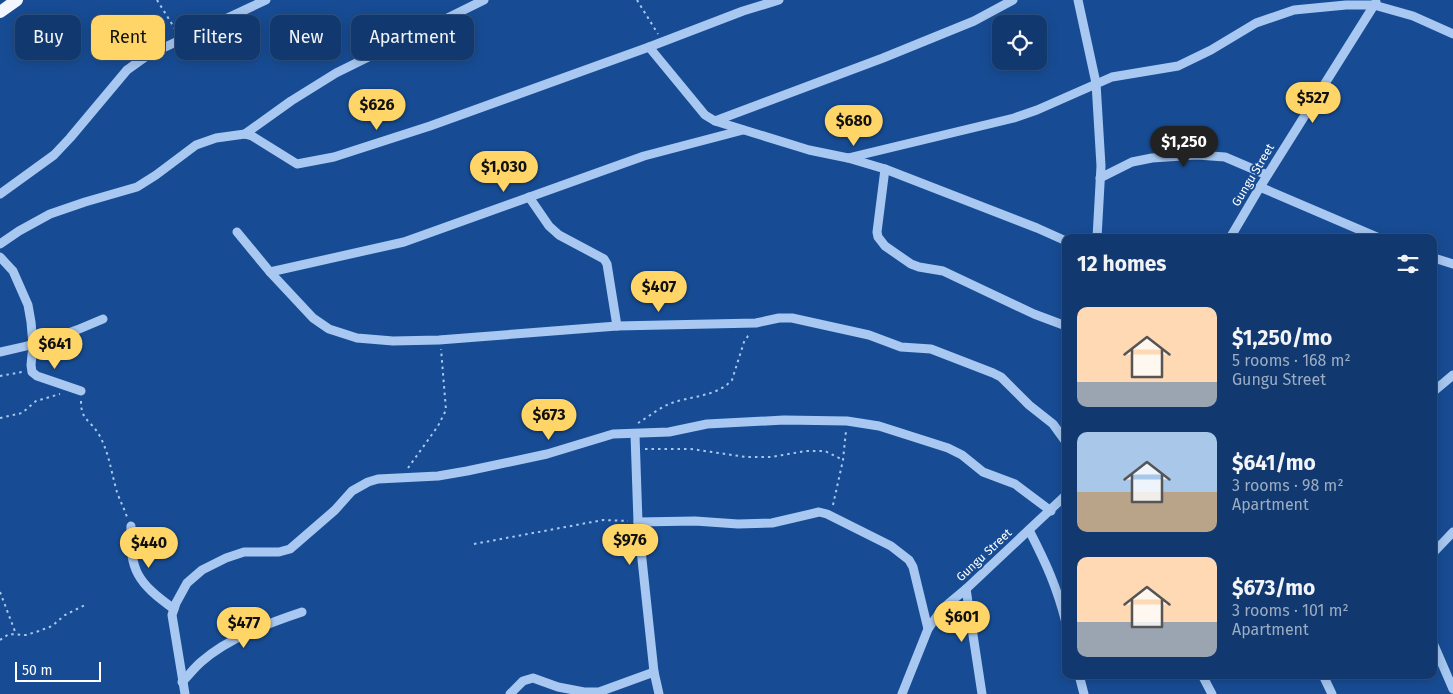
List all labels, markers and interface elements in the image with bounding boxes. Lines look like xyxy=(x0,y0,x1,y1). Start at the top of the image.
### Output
chip: Buy xyxy=(15,15,81,60)
chip: Rent xyxy=(91,15,165,60)
chip: Filters xyxy=(175,15,260,60)
chip: New xyxy=(270,15,341,60)
chip: Apartment xyxy=(351,15,474,60)
map controls xyxy=(992,15,1047,70)
button: locate xyxy=(992,15,1047,70)
pin: $527 xyxy=(1283,82,1343,124)
pin: $626 xyxy=(347,88,407,131)
text: $527 xyxy=(1297,88,1329,107)
text: $626 xyxy=(360,95,394,114)
pin: $680 xyxy=(824,104,884,147)
text: $680 xyxy=(836,111,872,130)
pin: $1,250 xyxy=(1143,126,1225,168)
text: $1,250 xyxy=(1161,132,1207,151)
street label: Gungu Street xyxy=(1229,141,1277,209)
pin: $1,030 xyxy=(463,150,545,193)
text: $1,030 xyxy=(481,157,527,176)
icon: filters xyxy=(1394,250,1422,278)
text: 12 homes xyxy=(1077,251,1166,277)
pin: $407 xyxy=(629,270,689,313)
text: $407 xyxy=(642,277,676,296)
text: $1,250/mo xyxy=(1232,325,1332,351)
icon: home xyxy=(1117,327,1177,387)
pin: $641 xyxy=(25,328,85,370)
text: $641 xyxy=(38,334,72,353)
text: 5 rooms · 168 m² xyxy=(1232,351,1351,370)
text: Gungu Street xyxy=(1232,370,1326,389)
pin: $673 xyxy=(519,398,579,441)
text: $673 xyxy=(532,405,566,424)
text: $641/mo xyxy=(1232,450,1316,476)
icon: home xyxy=(1117,452,1177,512)
text: 3 rooms · 98 m² xyxy=(1232,476,1344,495)
text: Apartment xyxy=(1232,495,1309,514)
pin: $976 xyxy=(600,524,660,566)
street label: Gungu Street xyxy=(953,525,1015,584)
pin: $440 xyxy=(119,526,179,569)
text: $976 xyxy=(613,530,647,549)
text: $440 xyxy=(131,533,167,552)
text: $673/mo xyxy=(1232,575,1315,601)
icon: home xyxy=(1117,577,1177,637)
pin: $601 xyxy=(932,600,992,643)
text: 3 rooms · 101 m² xyxy=(1232,601,1349,620)
pin: $477 xyxy=(214,606,274,649)
text: $601 xyxy=(945,607,979,626)
text: $477 xyxy=(228,613,260,632)
text: Apartment xyxy=(1232,620,1309,639)
scale bar xyxy=(15,659,101,682)
text: 50 m xyxy=(22,662,53,679)

